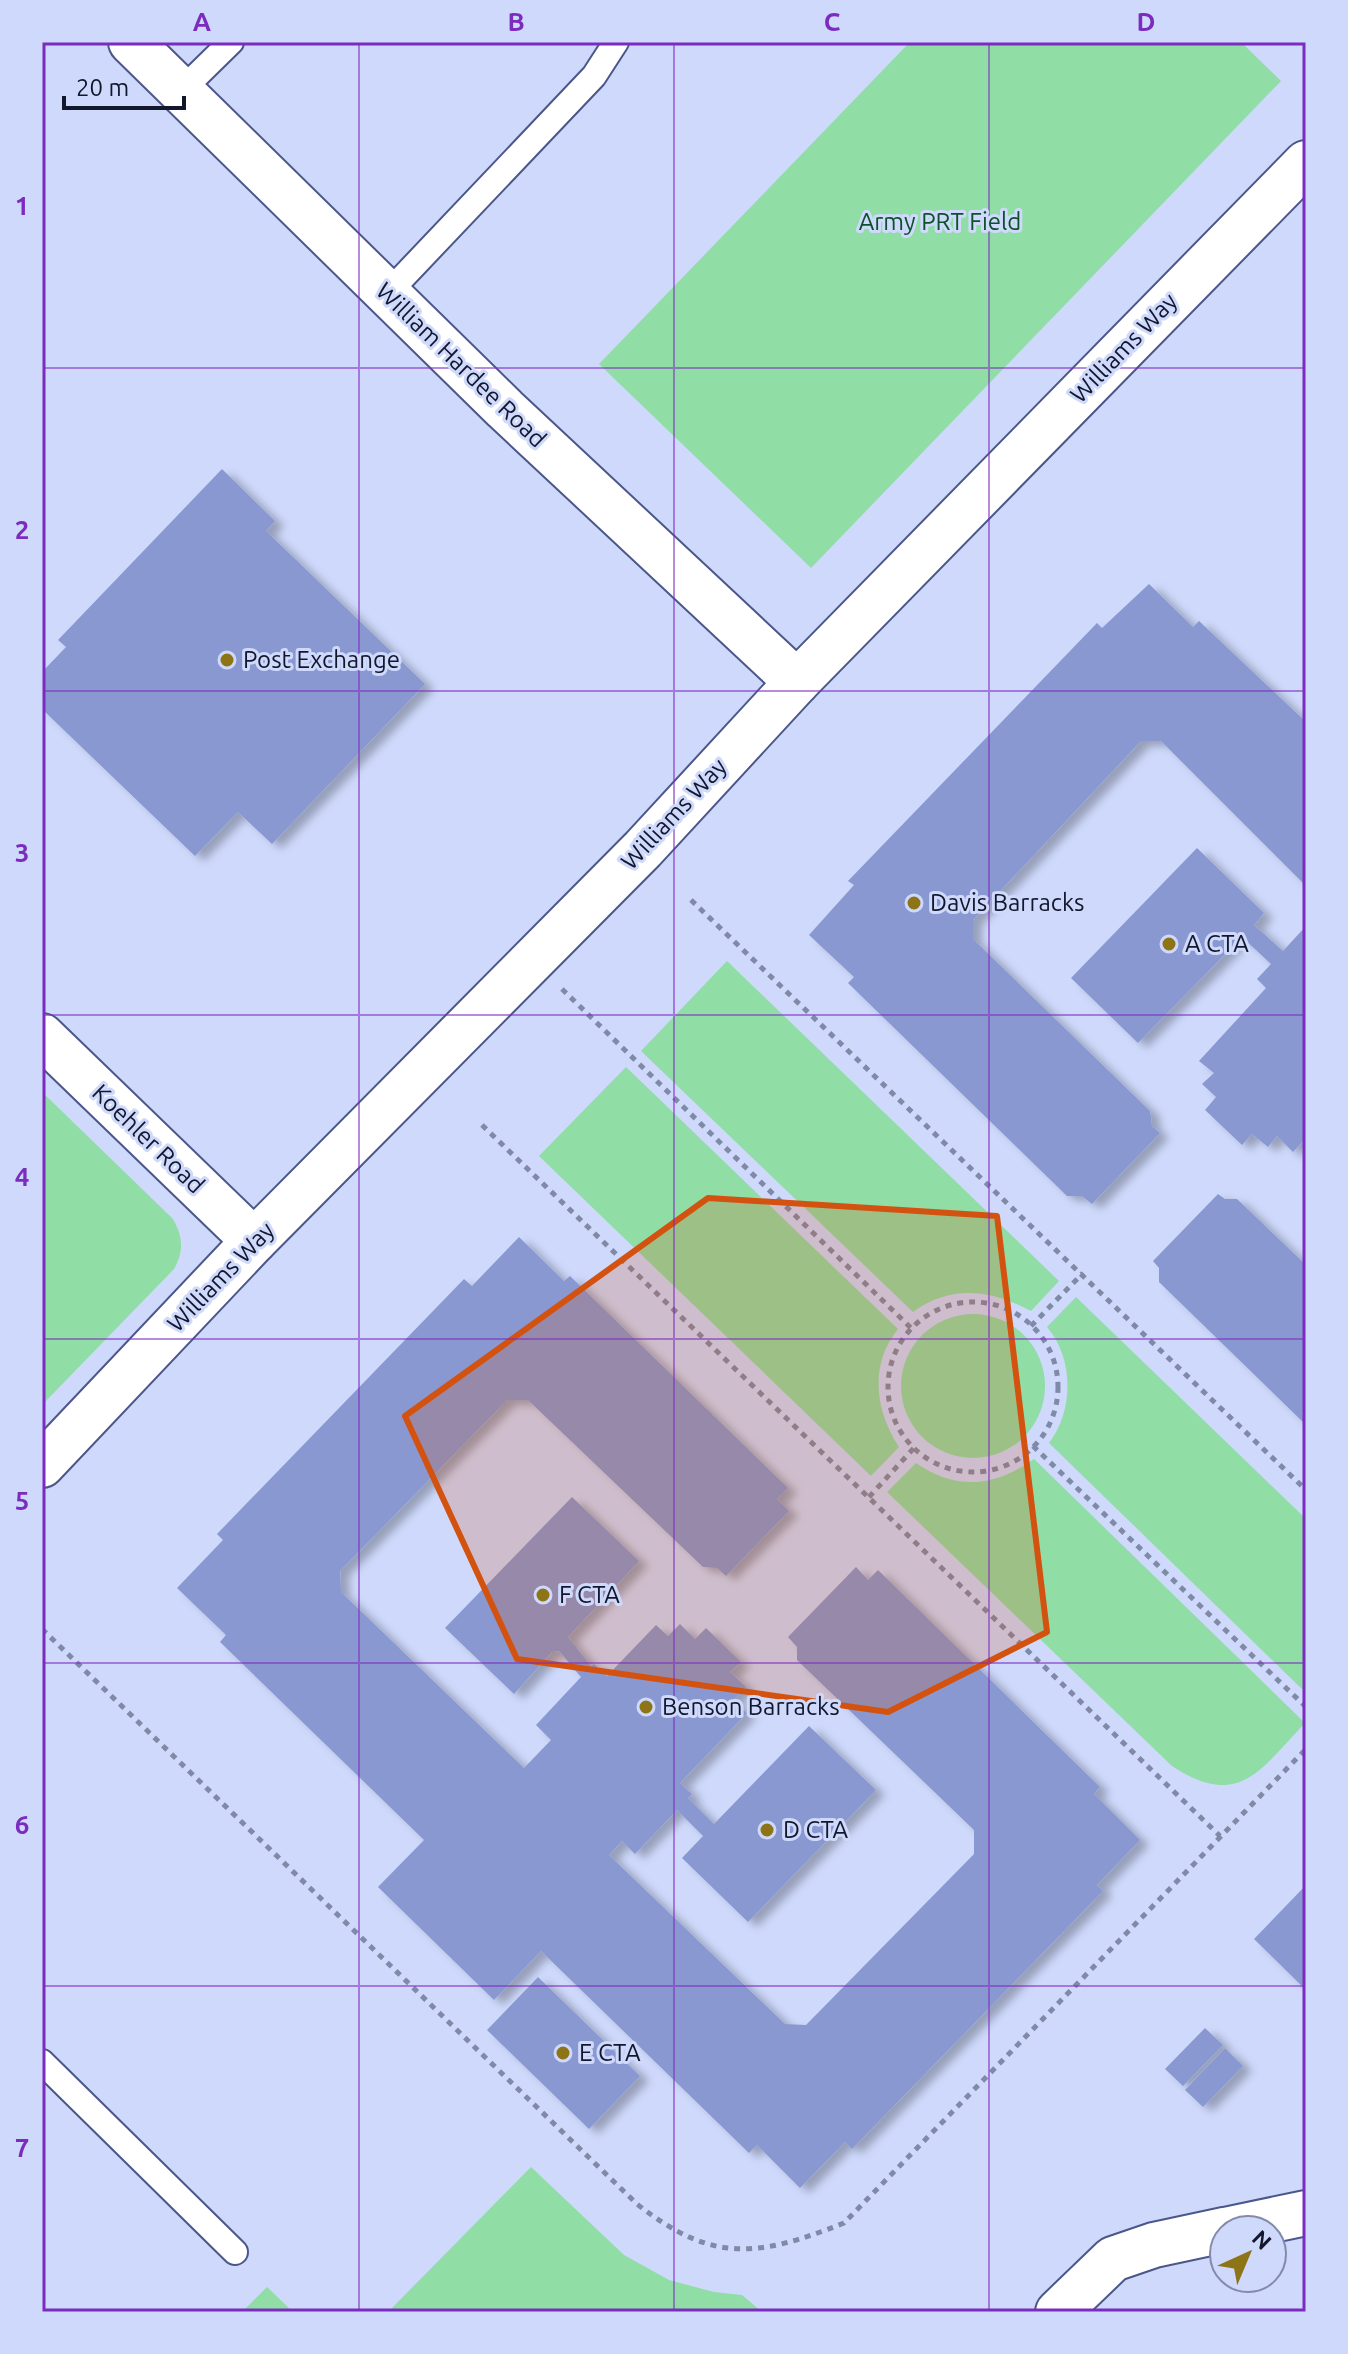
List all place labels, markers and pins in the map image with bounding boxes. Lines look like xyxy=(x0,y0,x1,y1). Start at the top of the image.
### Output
place label: Post Exchange xyxy=(243,646,400,673)
marker: Post Exchange xyxy=(218,651,236,669)
place label: Davis Barracks xyxy=(930,889,1085,916)
marker: Davis Barracks xyxy=(905,894,923,912)
place label: A CTA xyxy=(1185,930,1249,957)
marker: A CTA xyxy=(1160,935,1178,953)
place label: F CTA xyxy=(559,1581,620,1608)
marker: F CTA xyxy=(534,1586,552,1604)
place label: Benson Barracks xyxy=(662,1693,840,1720)
marker: Benson Barracks xyxy=(637,1698,655,1716)
place label: D CTA xyxy=(783,1816,849,1843)
marker: D CTA xyxy=(758,1821,776,1839)
place label: E CTA xyxy=(579,2039,641,2066)
marker: E CTA xyxy=(554,2044,572,2062)

